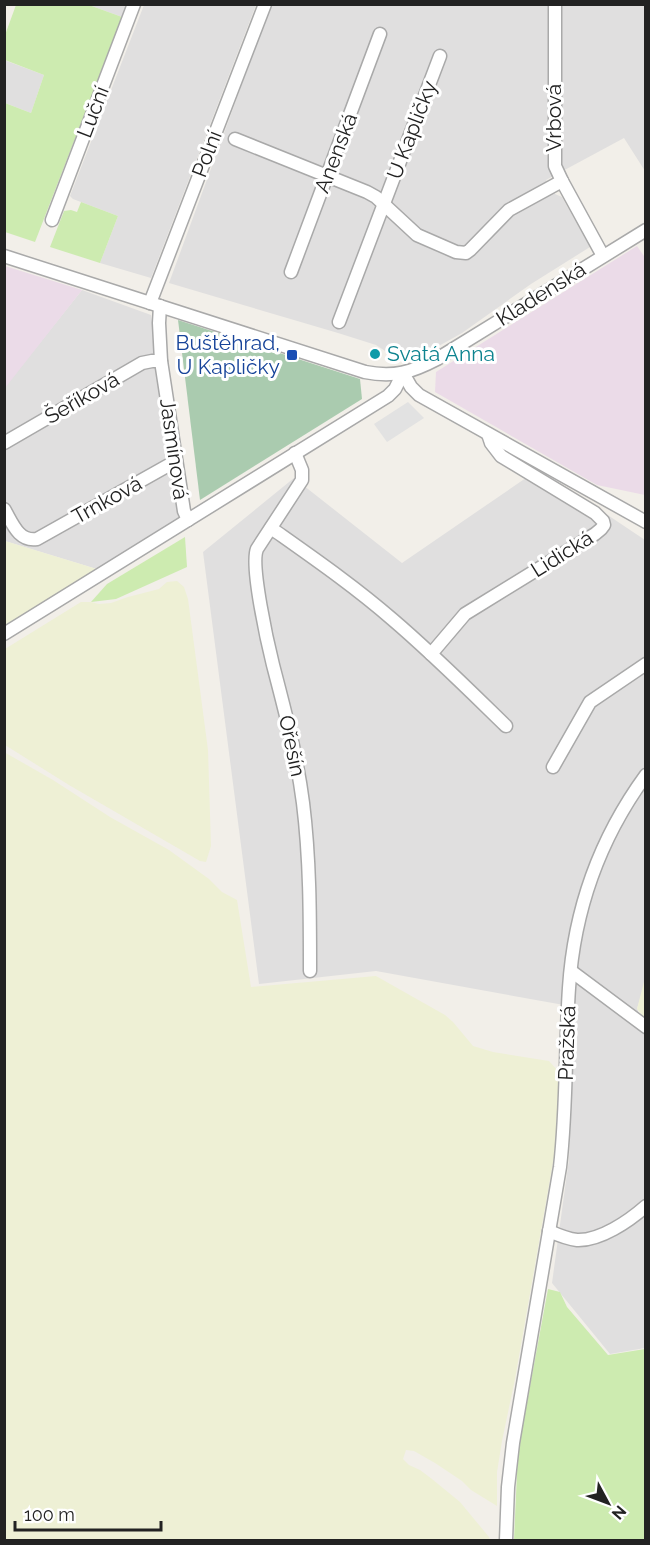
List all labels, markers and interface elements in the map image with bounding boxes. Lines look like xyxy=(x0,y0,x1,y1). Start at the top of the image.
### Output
street label: U Kapličky xyxy=(381,77,442,183)
street label: Luční xyxy=(71,82,114,141)
street label: Vrbová xyxy=(541,84,566,152)
street label: Anenská xyxy=(309,109,362,196)
street label: Polní xyxy=(186,127,227,181)
street label: Kladenská xyxy=(491,256,590,331)
place label: Buštěhrad, U Kapličky xyxy=(175,330,280,379)
place label: Svatá Anna xyxy=(387,341,495,366)
marker: Svatá Anna xyxy=(368,347,382,361)
marker: Buštěhrad, U Kapličky xyxy=(285,348,299,362)
street label: Šeříková xyxy=(40,366,124,429)
street label: Jasmínová xyxy=(155,397,194,501)
street label: Trnková xyxy=(68,470,146,529)
street label: Lidická xyxy=(526,525,597,582)
street label: Ořešín xyxy=(274,713,311,779)
street label: Pražská xyxy=(553,1005,580,1081)
north arrow xyxy=(578,1473,638,1533)
scale bar xyxy=(15,1494,160,1532)
text: N xyxy=(608,1502,630,1523)
text: 100 m xyxy=(24,1504,75,1525)

